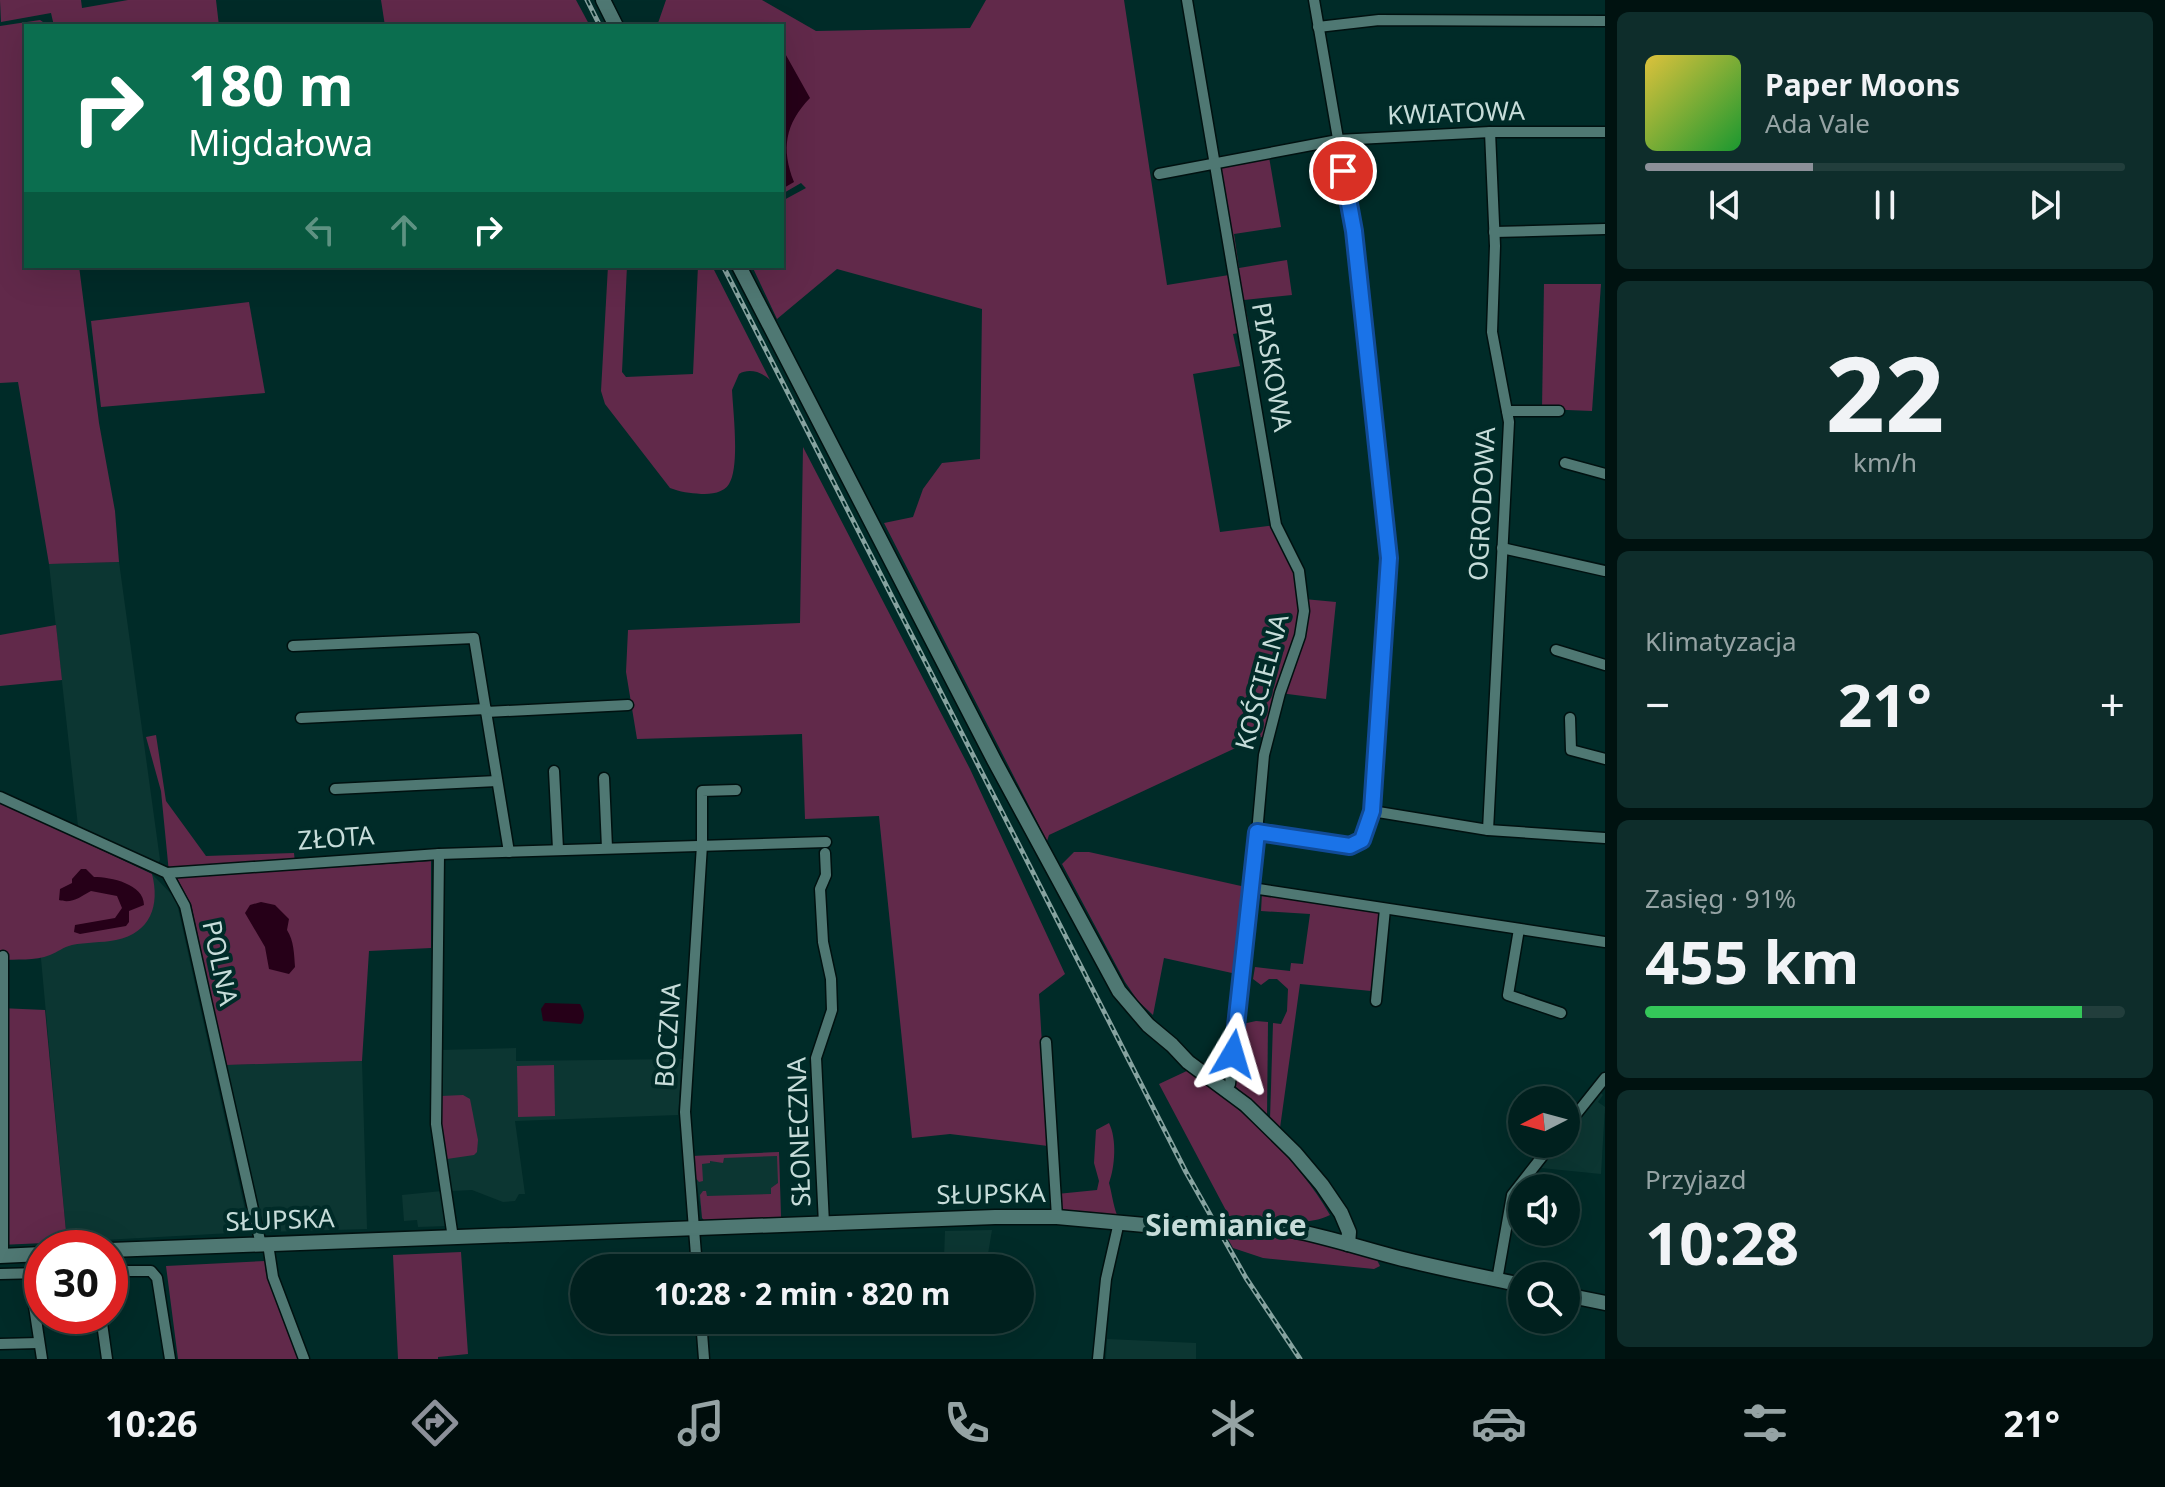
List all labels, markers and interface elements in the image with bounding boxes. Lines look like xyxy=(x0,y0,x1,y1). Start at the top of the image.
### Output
text: 180 m xyxy=(188,46,353,122)
icon: right xyxy=(56,56,160,160)
text: Paper Moons xyxy=(1765,64,1960,105)
street label: KWIATOWA xyxy=(1387,92,1526,132)
text: Ada Vale xyxy=(1765,105,1870,141)
text: Migdałowa xyxy=(188,118,373,167)
pin xyxy=(1309,137,1377,205)
icon: arrive xyxy=(1321,149,1365,193)
icon: previous xyxy=(1703,183,1747,227)
icon: pause xyxy=(1863,183,1907,227)
icon: next xyxy=(2023,183,2067,227)
icon: left xyxy=(298,208,342,252)
icon: ahead xyxy=(382,208,426,252)
icon: right xyxy=(466,208,510,252)
street label: PIASKOWA xyxy=(1244,299,1302,435)
text: 22 xyxy=(1826,321,1944,462)
street label: OGRODOWA xyxy=(1459,425,1503,582)
text: km/h xyxy=(1853,444,1917,480)
street label: KOŚCIELNA xyxy=(1226,609,1297,754)
text: Klimatyzacja xyxy=(1645,623,1797,659)
text: 21° xyxy=(1838,663,1932,745)
text: − xyxy=(1645,674,1670,734)
text: + xyxy=(2100,674,2125,734)
street label: ZŁOTA xyxy=(296,816,376,858)
text: Zasięg · 91% xyxy=(1645,880,1796,916)
street label: POLNA xyxy=(194,917,248,1009)
text: 455 km xyxy=(1645,920,1859,1002)
street label: BOCZNA xyxy=(645,981,689,1089)
position arrow xyxy=(1191,1012,1275,1096)
street label: SŁONECZNA xyxy=(777,1056,819,1207)
north arrow xyxy=(1508,1086,1580,1158)
map controls xyxy=(1508,1086,1580,1334)
text: Przyjazd xyxy=(1645,1161,1746,1197)
street label: SŁUPSKA xyxy=(936,1174,1046,1212)
button: sound xyxy=(1508,1174,1580,1246)
street label: SŁUPSKA xyxy=(225,1199,336,1239)
text: 10:28 xyxy=(1645,1201,1799,1283)
district label: Siemianice xyxy=(1145,1204,1307,1245)
speed limit sign: 30 xyxy=(24,1230,128,1334)
button: search xyxy=(1508,1262,1580,1334)
text: 10:28 · 2 min · 820 m xyxy=(654,1273,950,1314)
icon: directions xyxy=(407,1395,463,1451)
icon: music xyxy=(673,1395,729,1451)
icon: phone xyxy=(939,1395,995,1451)
icon: climate xyxy=(1205,1395,1261,1451)
icon: car xyxy=(1471,1395,1527,1451)
icon: filters xyxy=(1737,1395,1793,1451)
text: 10:26 xyxy=(105,1399,197,1448)
text: 21° xyxy=(2003,1399,2060,1448)

